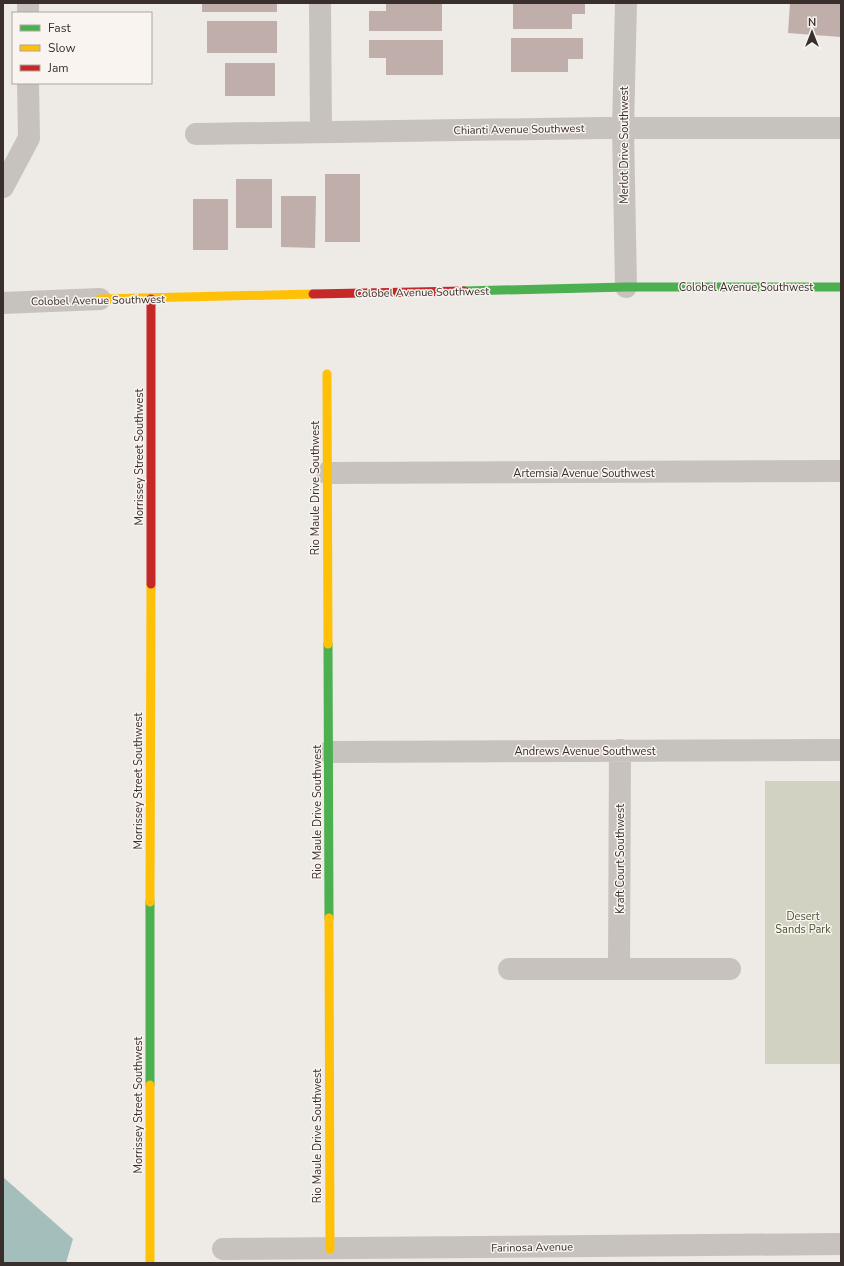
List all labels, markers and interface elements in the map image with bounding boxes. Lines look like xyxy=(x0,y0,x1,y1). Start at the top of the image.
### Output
legend xyxy=(12,12,152,84)
north arrow xyxy=(792,12,832,52)
text: N xyxy=(808,15,816,30)
text: Fast xyxy=(48,20,71,36)
text: Slow xyxy=(48,40,76,56)
text: Jam xyxy=(47,60,69,76)
street label: Merlot Drive Southwest xyxy=(617,86,632,204)
street label: Chianti Avenue Southwest xyxy=(453,121,585,138)
street label: Colobel Avenue Southwest xyxy=(679,280,813,295)
street label: Colobel Avenue Southwest xyxy=(355,284,489,301)
street label: Colobel Avenue Southwest xyxy=(31,292,165,309)
street label: Morrissey Street Southwest xyxy=(132,388,147,525)
street label: Rio Maule Drive Southwest xyxy=(308,421,323,555)
street label: Artemsia Avenue Southwest xyxy=(513,466,655,481)
street label: Morrissey Street Southwest xyxy=(131,712,146,849)
street label: Andrews Avenue Southwest xyxy=(514,744,656,759)
street label: Rio Maule Drive Southwest xyxy=(310,745,325,879)
street label: Kraft Court Southwest xyxy=(613,804,628,914)
park label: Desert Sands Park xyxy=(775,909,831,937)
street label: Morrissey Street Southwest xyxy=(131,1036,146,1173)
street label: Rio Maule Drive Southwest xyxy=(310,1069,325,1203)
street label: Farinosa Avenue xyxy=(491,1239,573,1256)

